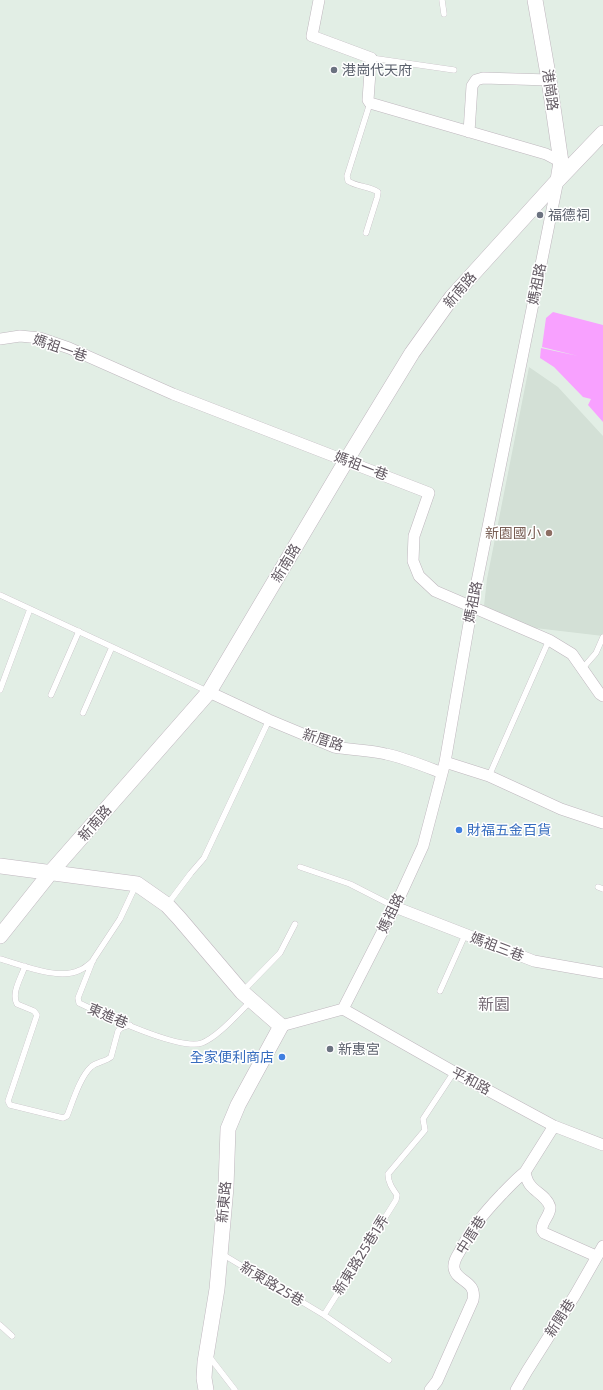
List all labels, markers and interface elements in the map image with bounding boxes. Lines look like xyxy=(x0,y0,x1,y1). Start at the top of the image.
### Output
place label: 港崗代天府 xyxy=(342,62,412,78)
marker: 港崗代天府 xyxy=(329,65,339,75)
street label: 港崗路 xyxy=(539,68,561,112)
place label: 福德祠 xyxy=(548,207,590,223)
marker: 福德祠 xyxy=(535,210,545,220)
street label: 媽祖路 xyxy=(525,262,549,306)
street label: 新南路 xyxy=(440,269,480,311)
street label: 媽祖一巷 xyxy=(31,331,89,365)
street label: 媽祖一巷 xyxy=(332,448,390,484)
place label: 新園國小 xyxy=(485,525,541,541)
marker: 新園國小 xyxy=(544,528,554,538)
street label: 新南路 xyxy=(268,541,304,585)
street label: 媽祖路 xyxy=(461,580,485,624)
street label: 新厝路 xyxy=(300,726,346,754)
street label: 新南路 xyxy=(75,802,115,844)
place label: 財福五金百貨 xyxy=(467,822,551,838)
marker: 財福五金百貨 xyxy=(454,825,464,835)
street label: 媽祖路 xyxy=(374,890,408,936)
street label: 媽祖三巷 xyxy=(468,929,526,965)
district label: 新園 xyxy=(478,995,510,1015)
street label: 東進巷 xyxy=(85,1000,131,1032)
place label: 新惠宮 xyxy=(338,1041,380,1057)
marker: 新惠宮 xyxy=(325,1044,335,1054)
place label: 全家便利商店 xyxy=(190,1049,274,1065)
marker: 全家便利商店 xyxy=(277,1052,287,1062)
street label: 平和路 xyxy=(449,1064,493,1098)
street label: 新東路 xyxy=(214,1180,234,1224)
street label: 新東路25巷1弄 xyxy=(330,1212,392,1298)
street label: 中厝巷 xyxy=(453,1213,489,1257)
street label: 新東路25巷 xyxy=(237,1258,307,1310)
street label: 新開巷 xyxy=(542,1296,578,1340)

